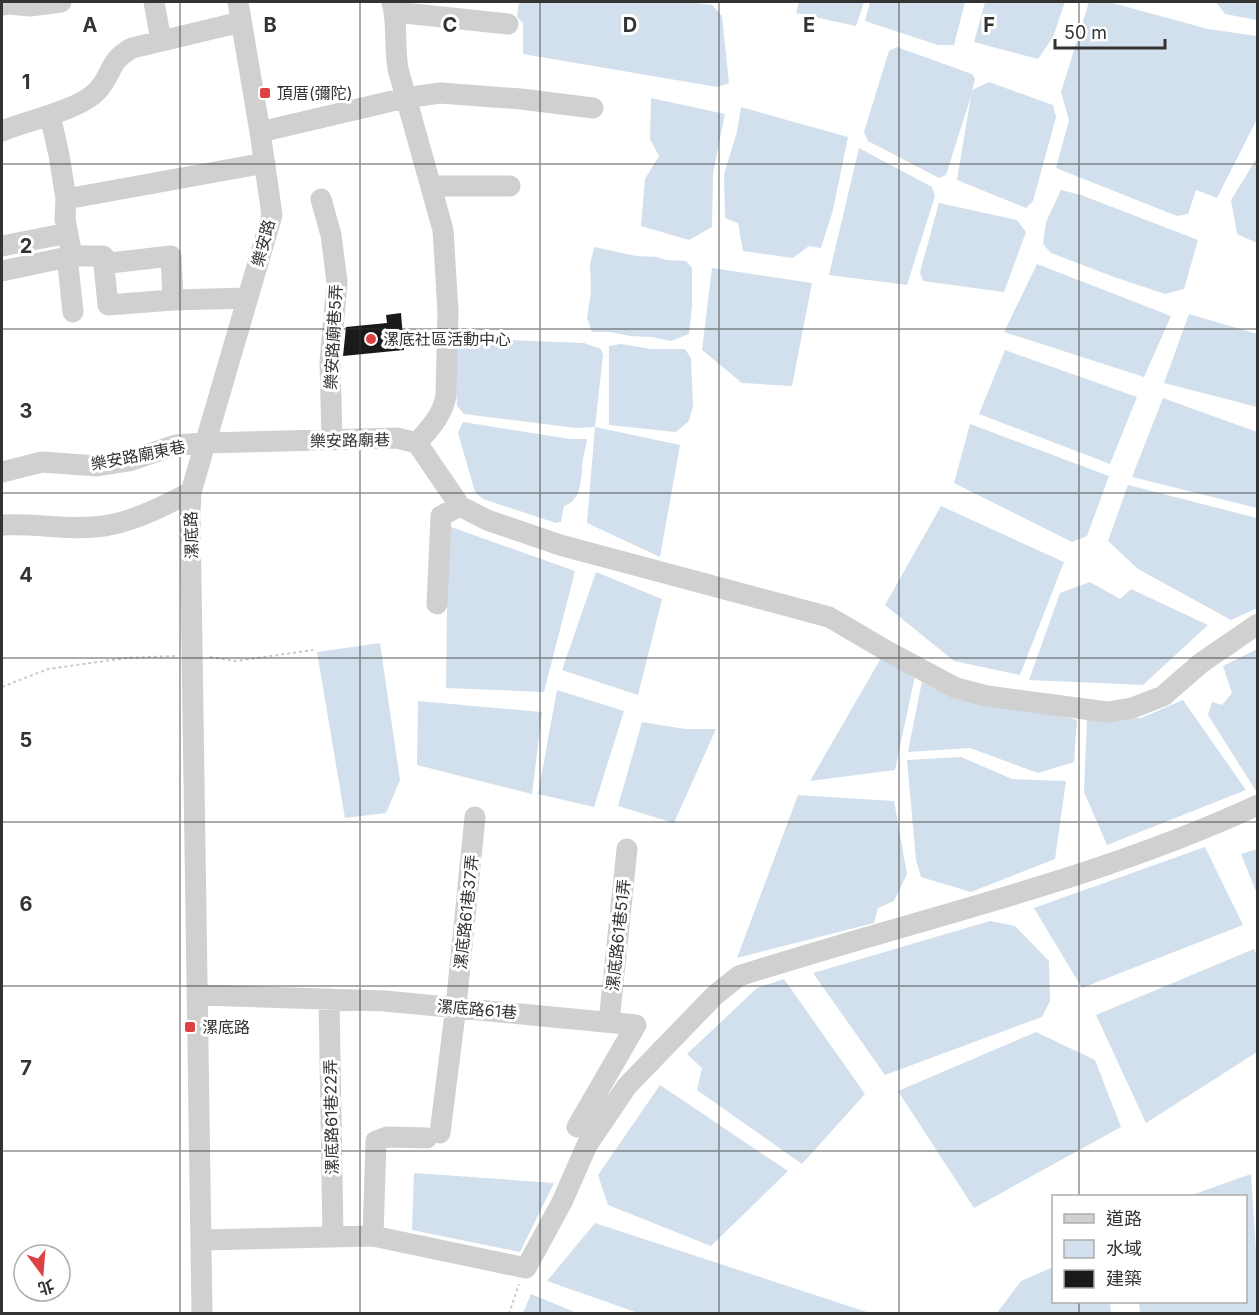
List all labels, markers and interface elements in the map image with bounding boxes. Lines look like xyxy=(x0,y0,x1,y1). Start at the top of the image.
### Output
scale bar xyxy=(1055,12,1164,50)
text: A xyxy=(83,13,98,37)
text: B xyxy=(263,13,277,37)
text: C xyxy=(443,13,457,37)
text: D xyxy=(623,13,637,37)
text: E xyxy=(803,13,815,37)
text: F xyxy=(983,13,995,37)
text: 50 m xyxy=(1064,22,1107,43)
text: 1 xyxy=(22,70,30,94)
place label: 頂厝(彌陀) xyxy=(277,83,353,103)
marker: 頂厝(彌陀) xyxy=(258,86,272,100)
street label: 樂安路 xyxy=(247,217,279,269)
text: 2 xyxy=(20,234,32,258)
street label: 樂安路廟巷5弄 xyxy=(320,284,346,390)
place label: 漯底社區活動中心 xyxy=(383,329,511,349)
marker: 漯底社區活動中心 xyxy=(364,332,378,346)
text: 3 xyxy=(20,399,32,423)
street label: 樂安路廟巷 xyxy=(310,429,390,451)
street label: 樂安路廟東巷 xyxy=(89,436,187,474)
street label: 漯底路 xyxy=(181,511,201,559)
text: 4 xyxy=(19,563,33,587)
text: 5 xyxy=(20,728,32,752)
street label: 漯底路61巷37弄 xyxy=(450,854,482,970)
street label: 漯底路61巷51弄 xyxy=(602,878,634,992)
text: 6 xyxy=(20,892,33,916)
street label: 漯底路61巷 xyxy=(436,996,518,1022)
place label: 漯底路 xyxy=(202,1017,250,1037)
marker: 漯底路 xyxy=(183,1020,197,1034)
text: 7 xyxy=(20,1056,32,1080)
street label: 漯底路61巷22弄 xyxy=(320,1059,342,1175)
legend xyxy=(1052,1195,1247,1303)
text: 道路 xyxy=(1106,1208,1142,1229)
text: 水域 xyxy=(1106,1238,1142,1259)
north arrow xyxy=(12,1243,72,1303)
text: 建築 xyxy=(1106,1268,1142,1289)
text: 北 xyxy=(36,1276,57,1299)

